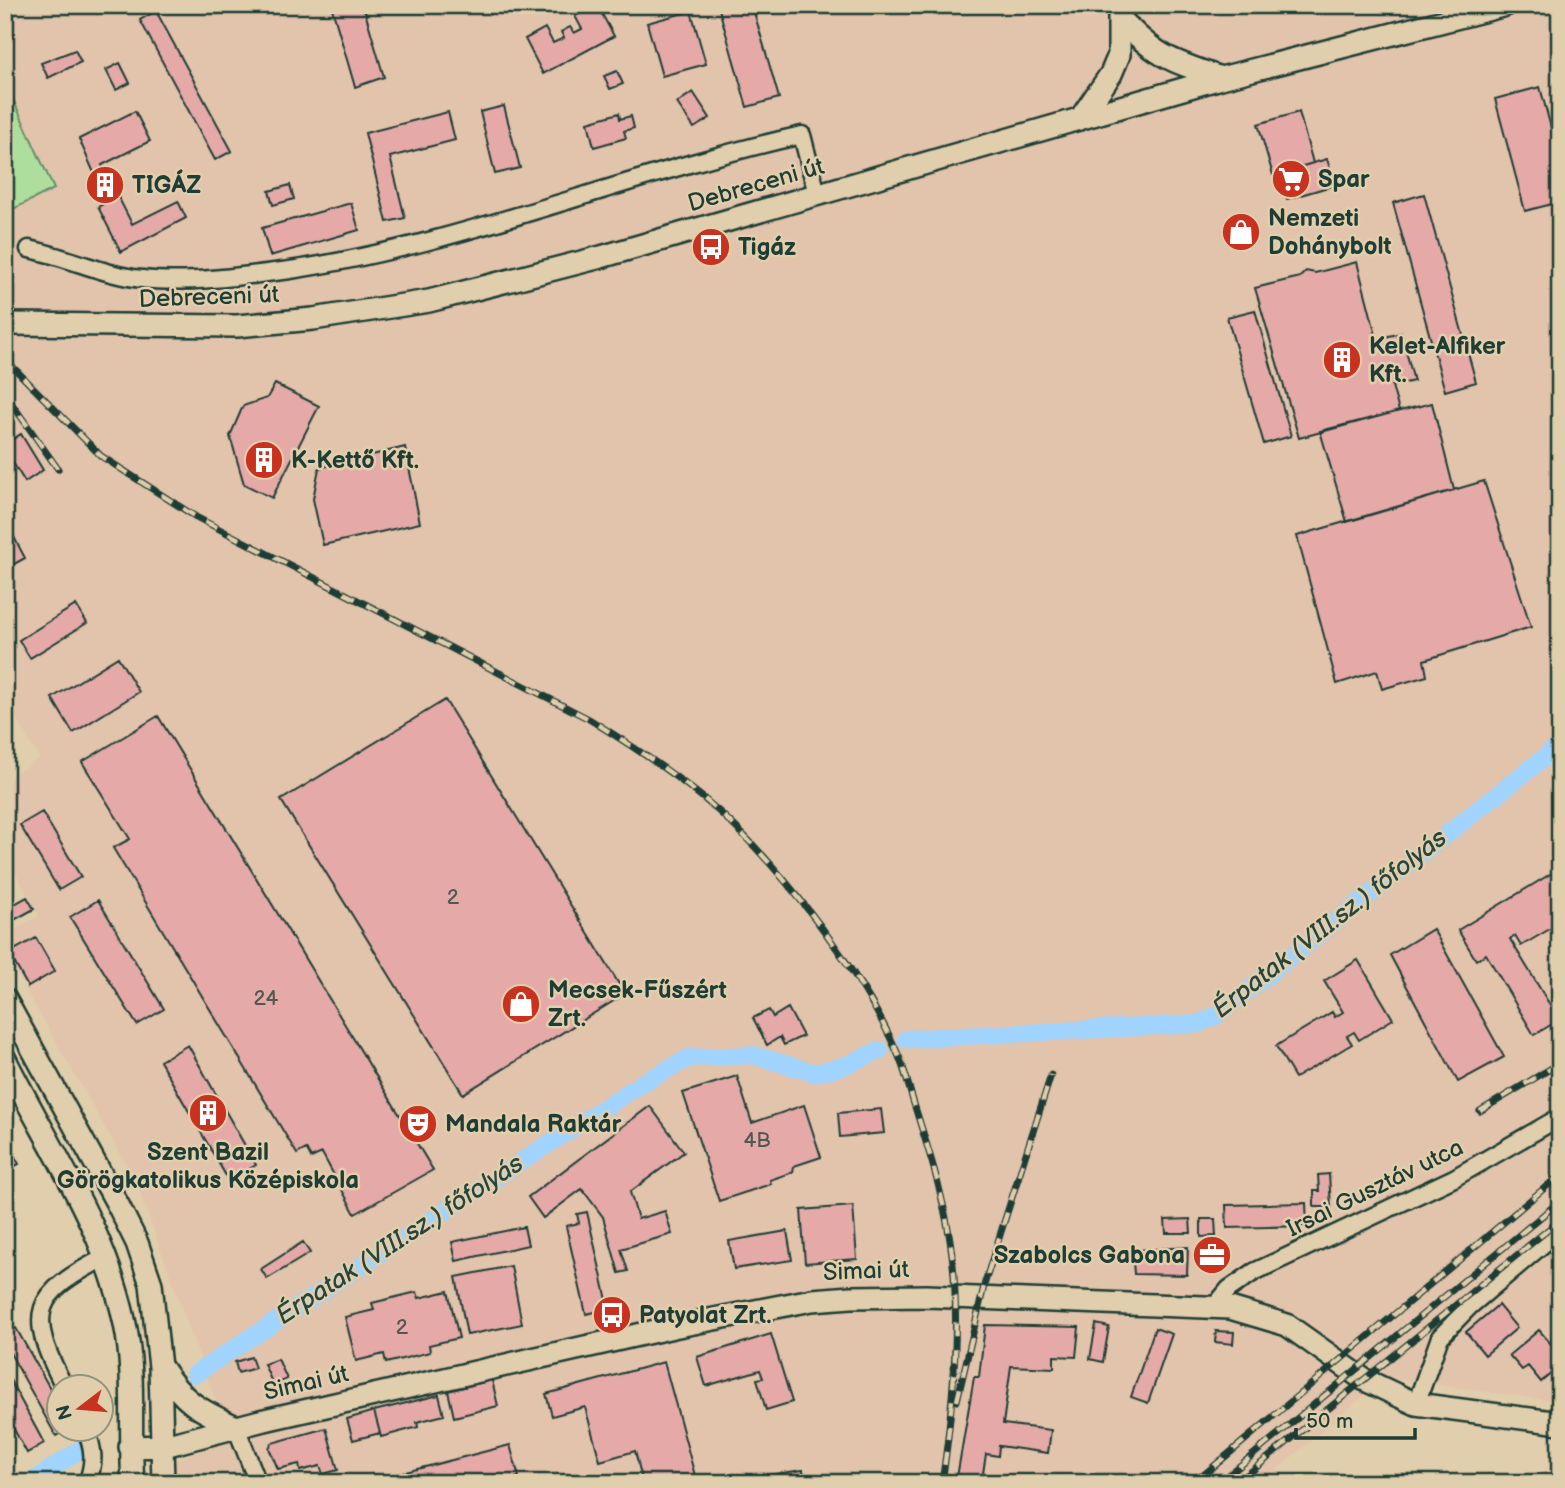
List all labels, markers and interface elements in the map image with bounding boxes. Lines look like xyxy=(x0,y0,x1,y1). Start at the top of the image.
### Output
street label: Debreceni út xyxy=(684,152,828,218)
supermarket icon: Spar xyxy=(1270,158,1312,200)
building icon: TIGÁZ xyxy=(84,164,126,206)
place label: Spar xyxy=(1318,165,1370,194)
place label: TIGÁZ xyxy=(132,169,201,200)
place label: Nemzeti Dohánybolt xyxy=(1268,204,1391,261)
shop icon: Nemzeti Dohánybolt xyxy=(1220,211,1262,253)
bus stop icon: Tigáz xyxy=(690,226,732,268)
place label: Tigáz xyxy=(738,233,796,262)
street label: Debreceni út xyxy=(138,280,280,314)
place label: Kelet-Alfiker Kft. xyxy=(1369,332,1506,389)
building icon: Kelet-Alfiker Kft. xyxy=(1321,339,1363,381)
building icon: K-Kettő Kft. xyxy=(243,439,285,481)
place label: K-Kettő Kft. xyxy=(291,446,419,475)
water label: Érpatak (VIII.sz.) főfolyás xyxy=(1206,822,1453,1025)
house number: 2 xyxy=(447,885,460,910)
place label: Mecsek-Fűszért Zrt. xyxy=(548,976,727,1033)
shop icon: Mecsek-Fűszért Zrt. xyxy=(500,983,542,1025)
house number: 24 xyxy=(254,986,279,1011)
building icon: Szent Bazil Görögkatolikus Középiskola xyxy=(187,1092,229,1134)
theatre icon: Mandala Raktár xyxy=(397,1103,439,1145)
place label: Mandala Raktár xyxy=(445,1110,622,1139)
house number: 4B xyxy=(743,1128,771,1153)
street label: Irsai Gusztáv utca xyxy=(1282,1133,1468,1243)
place label: Szent Bazil Görögkatolikus Középiskola xyxy=(57,1138,359,1195)
water label: Érpatak (VIII.sz.) főfolyás xyxy=(270,1147,530,1332)
office icon: Szabolcs Gabona xyxy=(1191,1234,1233,1276)
place label: Szabolcs Gabona xyxy=(994,1241,1185,1270)
street label: Simai út xyxy=(822,1255,910,1287)
bus stop icon: Patyolat Zrt. xyxy=(591,1294,633,1336)
place label: Patyolat Zrt. xyxy=(639,1301,771,1330)
house number: 2 xyxy=(396,1315,409,1340)
street label: Simai út xyxy=(261,1359,352,1407)
north arrow xyxy=(46,1372,116,1442)
scale bar xyxy=(1296,1397,1414,1441)
text: N xyxy=(52,1402,78,1422)
text: 50 m xyxy=(1306,1409,1353,1434)

